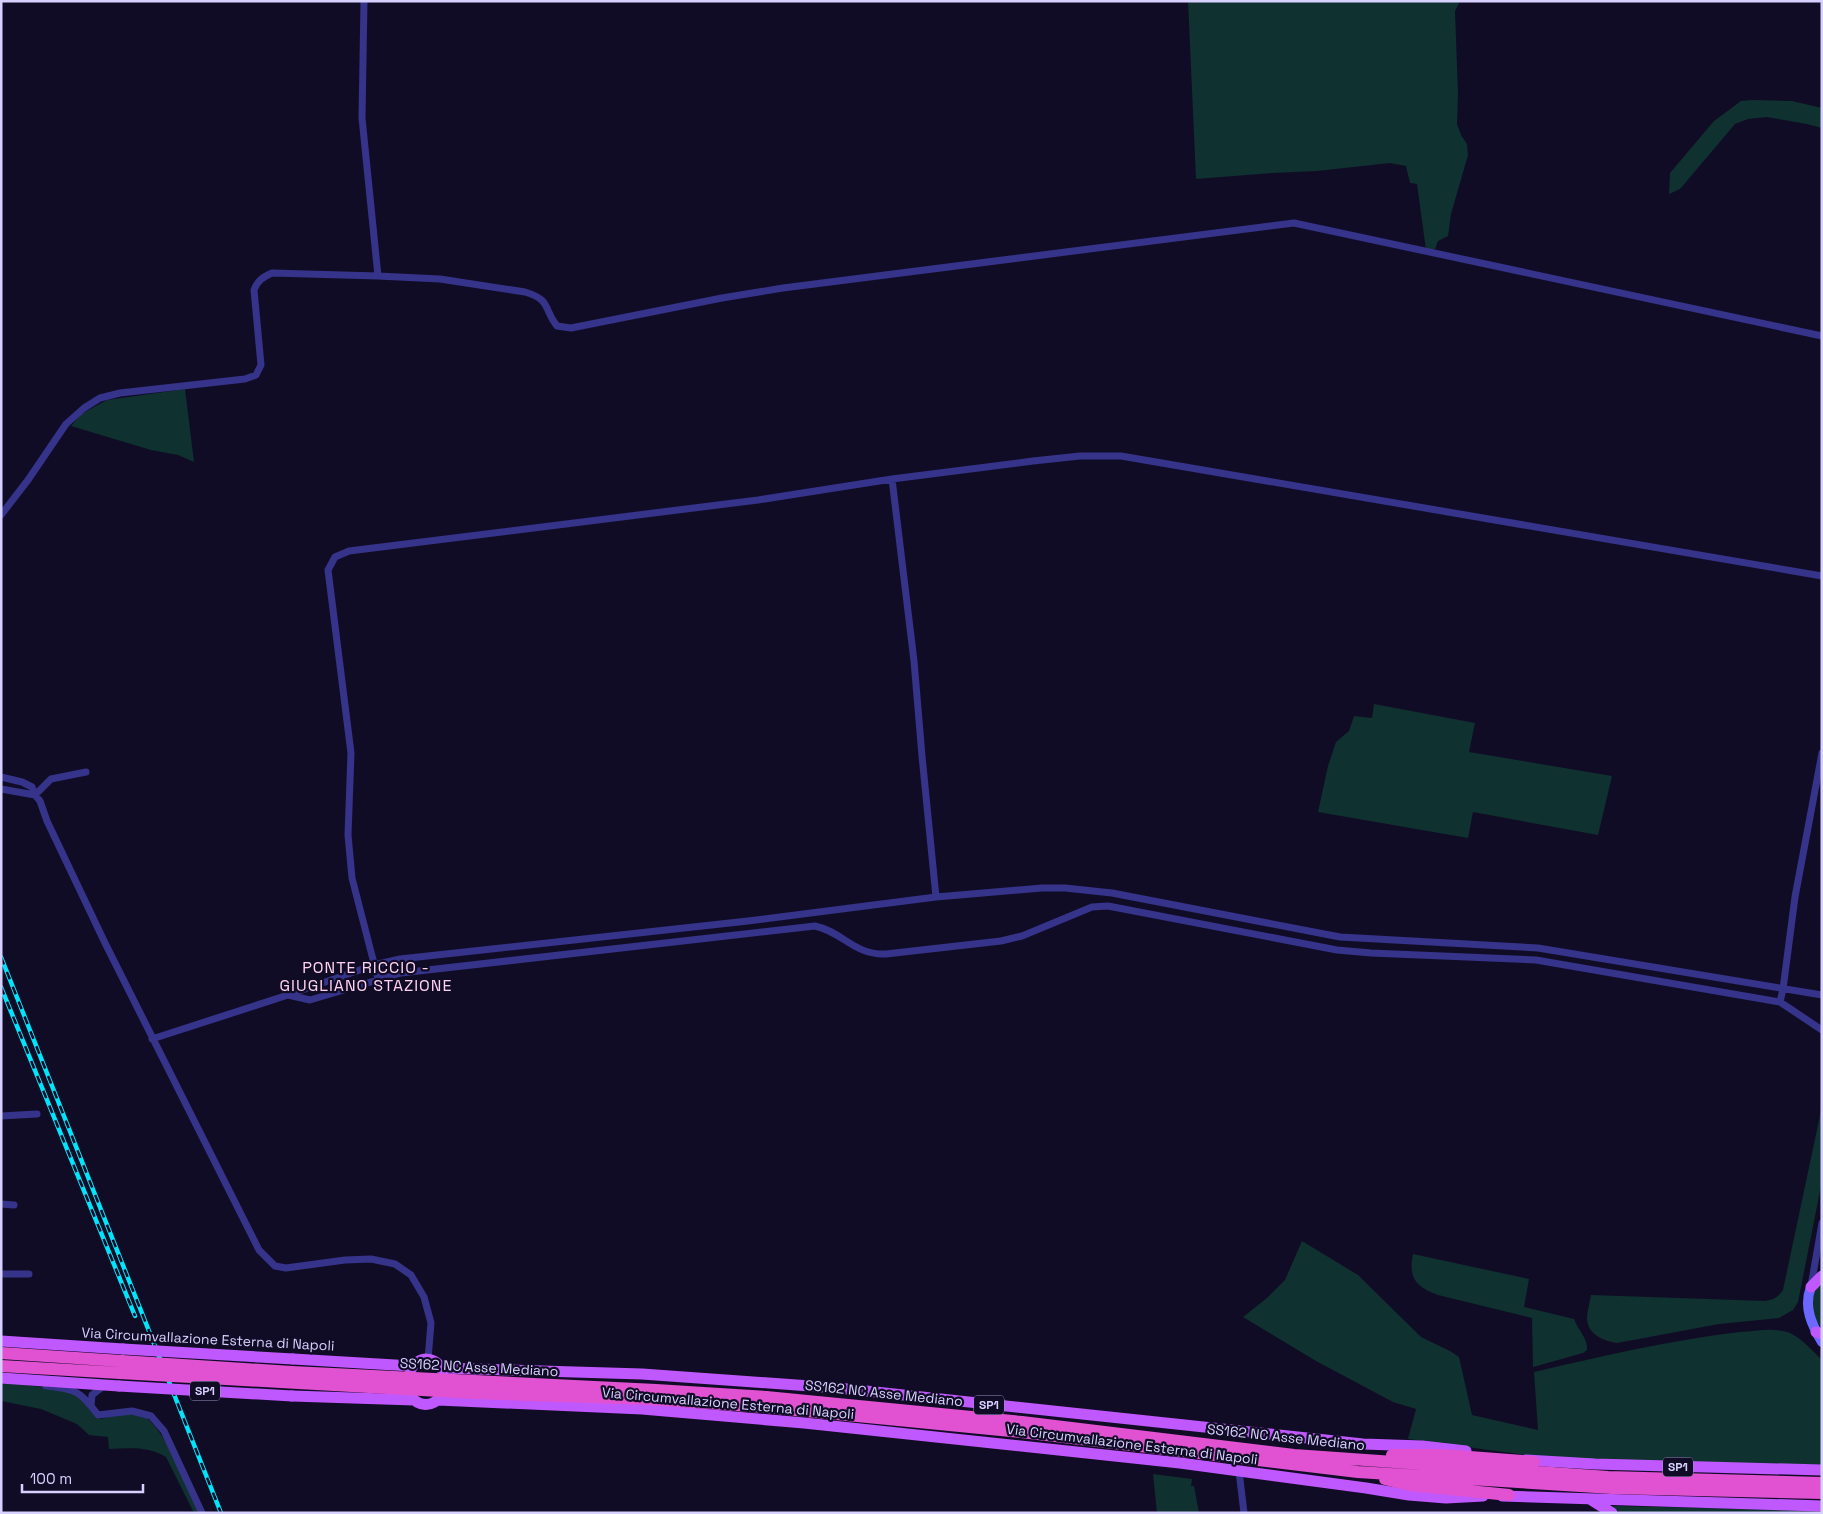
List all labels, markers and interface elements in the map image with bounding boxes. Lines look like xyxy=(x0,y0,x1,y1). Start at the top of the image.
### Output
district label: PONTE RICCIO - GIUGLIANO STAZIONE xyxy=(280,957,452,996)
street label: Via Circumvallazione Esterna di Napoli xyxy=(81,1323,335,1355)
street label: SS162 NC Asse Mediano xyxy=(399,1354,559,1380)
street label: SS162 NC Asse Mediano xyxy=(804,1376,964,1410)
road number: SP1 xyxy=(190,1382,220,1400)
street label: Via Circumvallazione Esterna di Napoli xyxy=(601,1383,855,1423)
road number: SP1 xyxy=(974,1396,1004,1414)
street label: Via Circumvallazione Esterna di Napoli xyxy=(1005,1420,1259,1468)
street label: SS162 NC Asse Mediano xyxy=(1206,1420,1366,1454)
road number: SP1 xyxy=(1663,1458,1693,1476)
scale bar xyxy=(22,1462,144,1494)
text: 100 m xyxy=(30,1469,72,1488)

